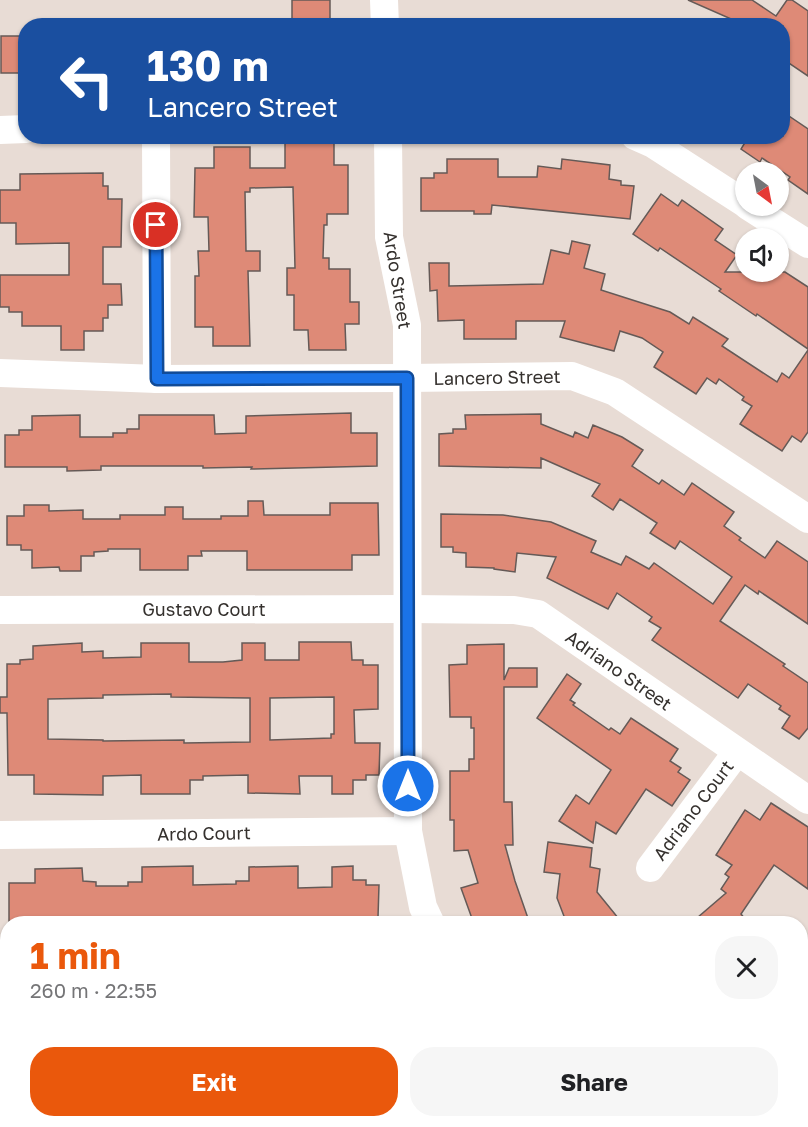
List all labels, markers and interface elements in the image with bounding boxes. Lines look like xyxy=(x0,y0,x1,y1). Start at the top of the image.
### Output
text: 130 m xyxy=(147,40,269,90)
icon: left xyxy=(48,42,126,120)
text: Lancero Street xyxy=(147,91,338,123)
north arrow xyxy=(735,162,789,216)
map controls xyxy=(735,162,789,282)
pin xyxy=(130,199,181,250)
icon: arrive xyxy=(139,208,172,241)
button: sound xyxy=(735,228,789,282)
street label: Ardo Street xyxy=(379,230,417,330)
street label: Lancero Street xyxy=(433,365,561,389)
street label: Gustavo Court xyxy=(142,598,266,620)
street label: Adriano Street xyxy=(562,625,676,715)
position arrow xyxy=(376,754,440,818)
street label: Adriano Court xyxy=(648,756,738,864)
street label: Ardo Court xyxy=(157,821,251,845)
text: 1 min xyxy=(30,934,121,977)
button: close xyxy=(715,936,778,999)
text: 260 m · 22:55 xyxy=(30,978,157,1002)
button: Exit xyxy=(30,1047,398,1116)
button: Share xyxy=(410,1047,778,1116)

